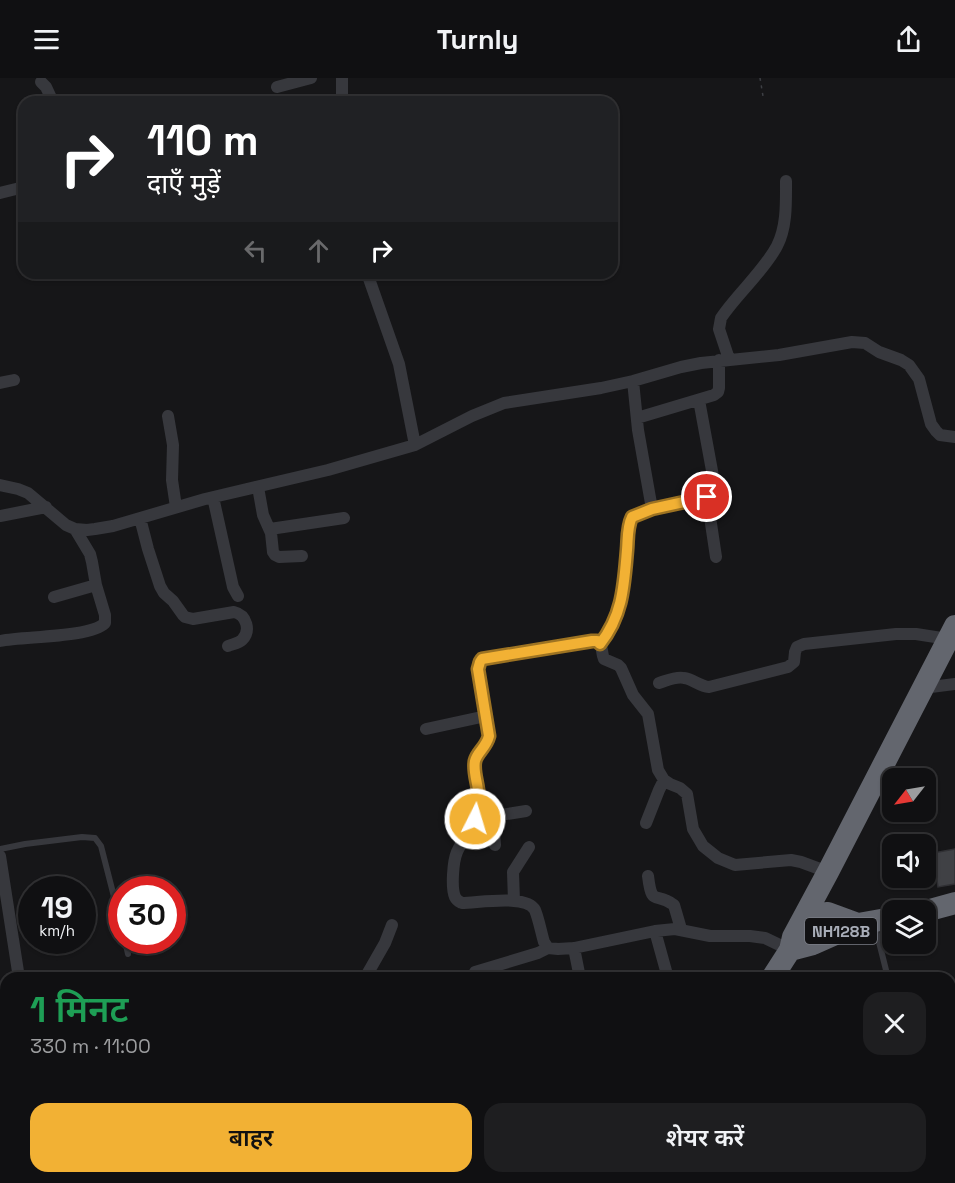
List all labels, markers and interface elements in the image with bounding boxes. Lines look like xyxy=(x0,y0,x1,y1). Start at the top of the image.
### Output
text: Turnly xyxy=(437,22,518,57)
icon: menu xyxy=(30,23,63,56)
icon: share xyxy=(892,23,925,56)
text: 110 m xyxy=(147,114,259,167)
icon: right xyxy=(48,120,126,198)
text: दाएँ मुड़ें xyxy=(147,166,221,201)
icon: left xyxy=(239,234,272,267)
icon: ahead xyxy=(302,234,335,267)
icon: right xyxy=(365,234,398,267)
pin xyxy=(681,471,732,522)
icon: arrive xyxy=(690,480,723,513)
north arrow xyxy=(882,768,936,822)
map controls xyxy=(882,768,936,954)
position arrow xyxy=(443,787,507,851)
button: sound xyxy=(882,834,936,888)
speed limit sign: 30 xyxy=(108,876,186,954)
text: 19 xyxy=(41,888,73,927)
button: layers xyxy=(882,900,936,954)
road number: NH128B xyxy=(805,918,877,944)
text: km/h xyxy=(39,921,75,940)
text: 1 मिनट xyxy=(30,987,129,1033)
button: close xyxy=(863,992,926,1055)
text: 330 m · 11:00 xyxy=(30,1033,151,1059)
button: बाहर xyxy=(30,1103,472,1172)
button: शेयर करें xyxy=(484,1103,926,1172)

